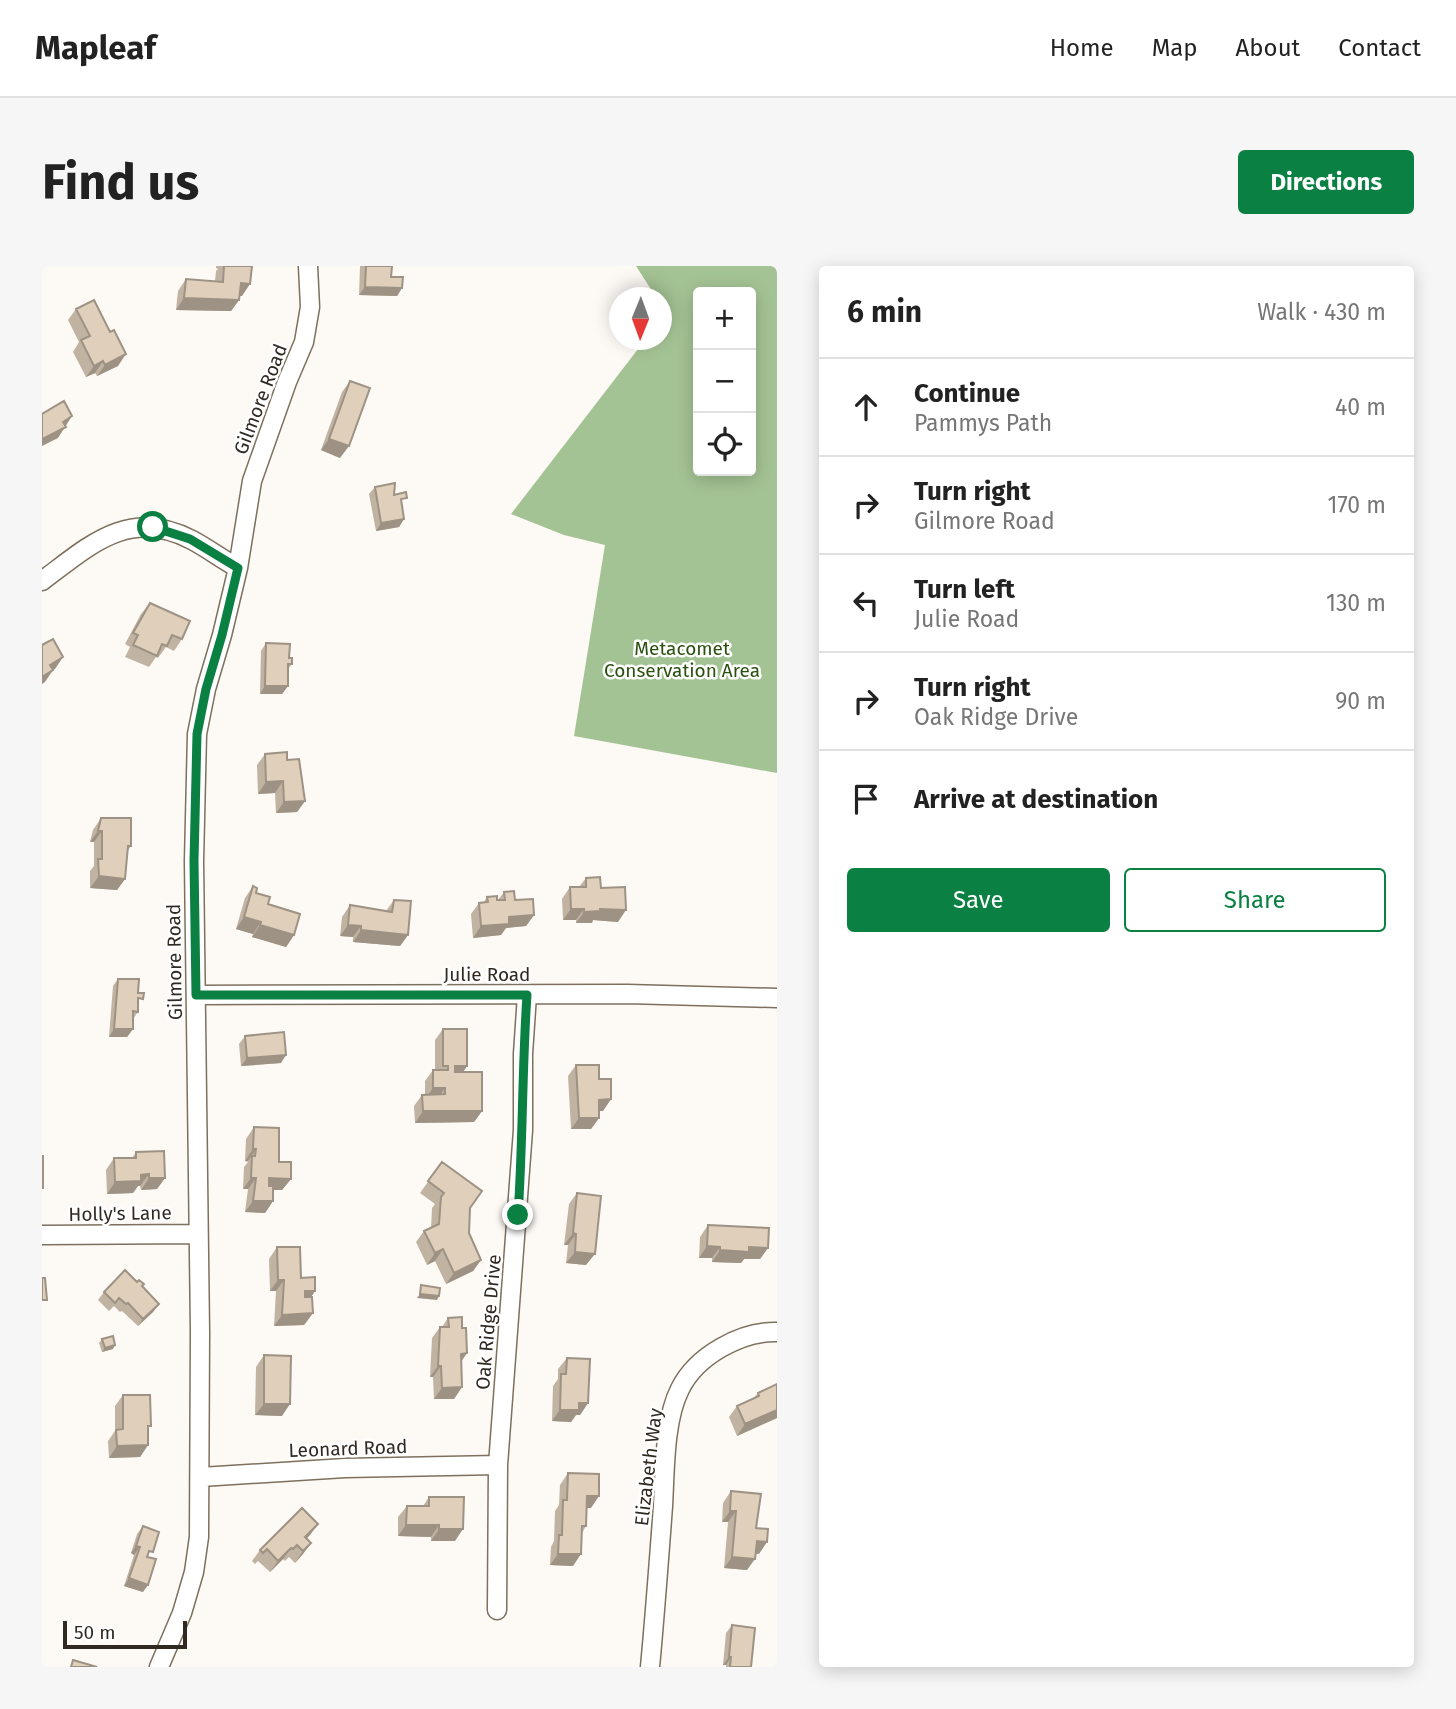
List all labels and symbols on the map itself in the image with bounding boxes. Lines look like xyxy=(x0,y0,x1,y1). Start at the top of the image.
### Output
north arrow xyxy=(609,287,672,350)
street label: Gilmore Road xyxy=(229,341,292,458)
route start xyxy=(137,511,168,542)
park label: Metacomet Conservation Area xyxy=(604,637,760,682)
street label: Gilmore Road xyxy=(162,904,187,1020)
street label: Julie Road xyxy=(444,963,530,986)
route end xyxy=(502,1199,533,1230)
street label: Holly's Lane xyxy=(68,1201,172,1226)
street label: Oak Ridge Drive xyxy=(471,1253,506,1391)
street label: Elizabeth Way xyxy=(630,1406,667,1527)
street label: Leonard Road xyxy=(288,1435,408,1462)
scale bar xyxy=(63,1618,187,1650)

